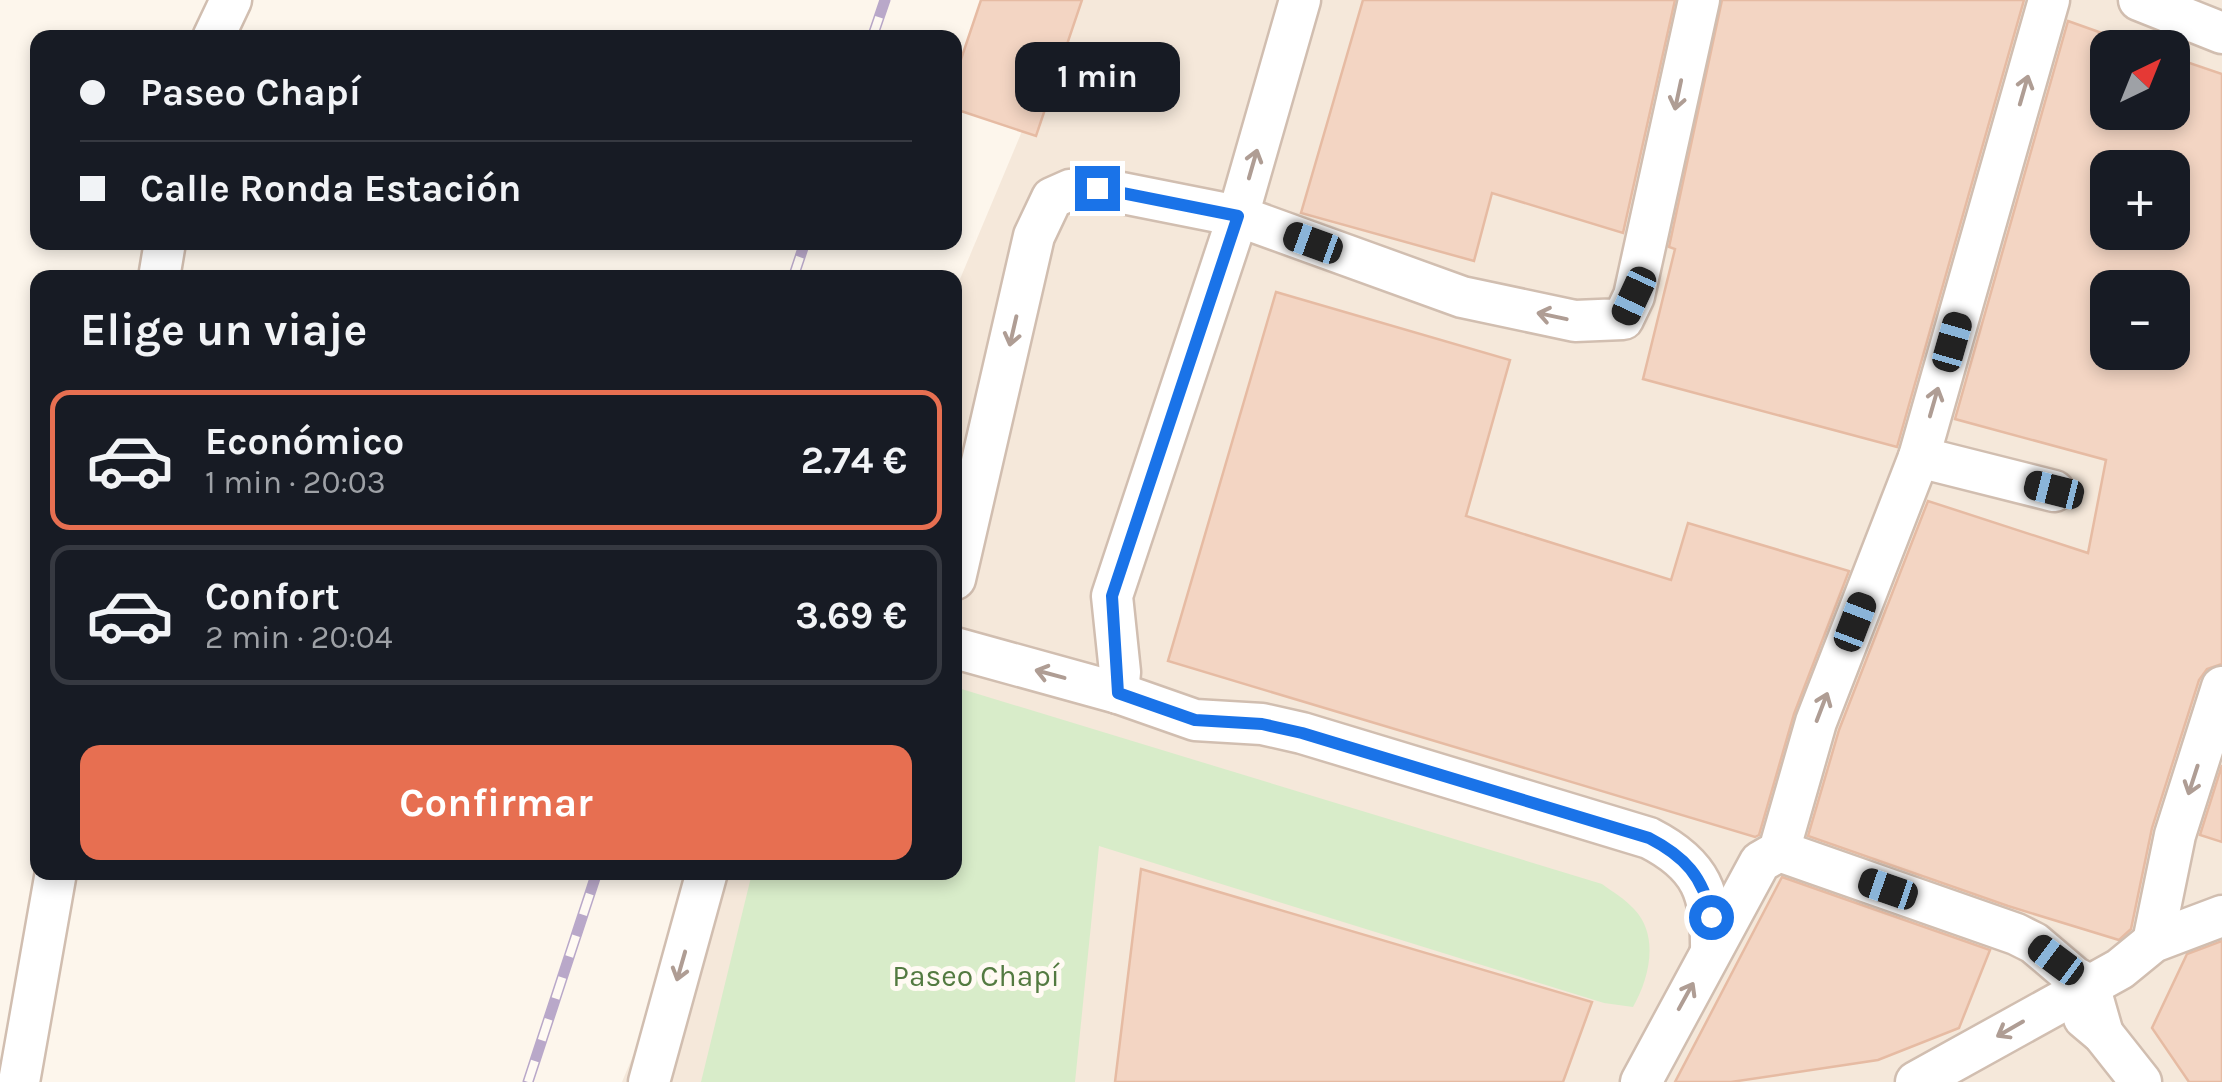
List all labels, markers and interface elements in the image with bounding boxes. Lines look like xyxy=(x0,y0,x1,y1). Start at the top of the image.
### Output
north arrow xyxy=(2090,30,2190,130)
map controls xyxy=(2090,30,2190,370)
callout: 1 min xyxy=(1014,43,1180,113)
text: 1 min xyxy=(1057,58,1138,95)
text: Paseo Chapí xyxy=(140,70,361,115)
one-way arrow xyxy=(2015,74,2034,106)
one-way arrow xyxy=(1668,78,1686,110)
one-way arrow xyxy=(1245,148,1263,180)
button: + xyxy=(2090,150,2190,250)
text: Calle Ronda Estación xyxy=(140,166,521,211)
route end xyxy=(1075,166,1120,211)
car xyxy=(1280,219,1346,267)
car xyxy=(1608,262,1660,330)
button: − xyxy=(2090,270,2190,370)
text: Elige un viaje xyxy=(80,304,367,356)
one-way arrow xyxy=(1536,306,1568,324)
car xyxy=(1929,309,1975,375)
one-way arrow xyxy=(1002,314,1021,346)
one-way arrow xyxy=(1926,387,1945,418)
icon: car xyxy=(85,415,175,505)
text: Económico xyxy=(205,419,404,464)
text: 2.74 € xyxy=(801,438,907,483)
text: 1 min · 20:03 xyxy=(205,464,386,501)
car xyxy=(2021,468,2087,512)
icon: car xyxy=(85,570,175,660)
text: Confort xyxy=(205,574,340,619)
car xyxy=(1830,589,1880,655)
text: 3.69 € xyxy=(795,593,907,638)
text: 2 min · 20:04 xyxy=(205,619,393,656)
one-way arrow xyxy=(1035,664,1066,683)
one-way arrow xyxy=(1814,692,1832,723)
button: Confirmar xyxy=(80,745,912,860)
one-way arrow xyxy=(2182,764,2200,796)
car xyxy=(1855,865,1921,913)
route start xyxy=(1689,895,1734,940)
car xyxy=(2023,930,2089,990)
one-way arrow xyxy=(671,950,689,982)
park label: Paseo Chapí xyxy=(892,958,1060,994)
one-way arrow xyxy=(1677,982,1697,1011)
one-way arrow xyxy=(1996,1019,2025,1039)

